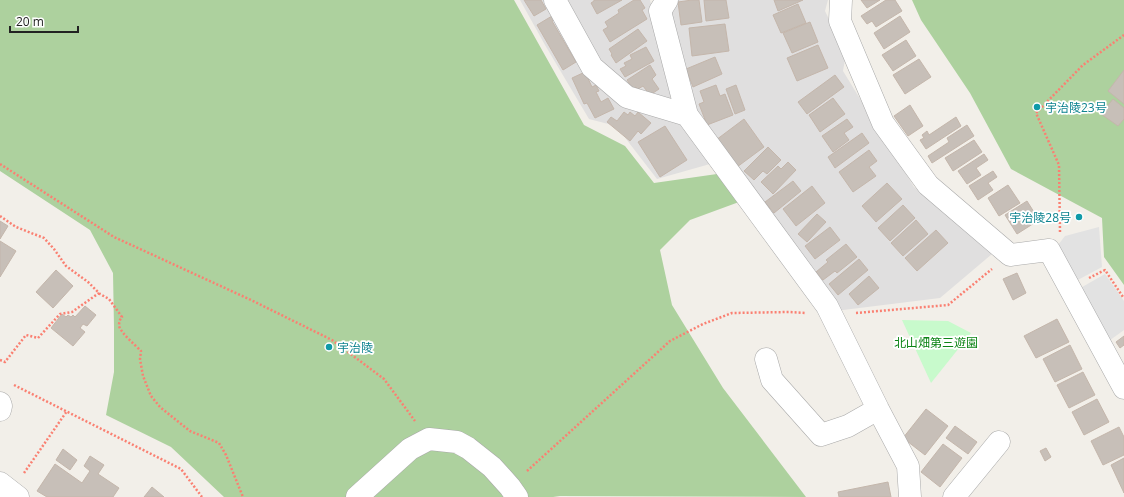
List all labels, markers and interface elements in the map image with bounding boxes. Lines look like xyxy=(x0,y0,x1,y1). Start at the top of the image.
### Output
scale bar xyxy=(10,8,78,34)
text: 20 m xyxy=(16,13,44,30)
place label: 宇治陵23号 xyxy=(1045,99,1107,116)
marker: 宇治陵23号 xyxy=(1032,102,1042,112)
place label: 宇治陵28号 xyxy=(1009,209,1071,226)
marker: 宇治陵28号 xyxy=(1074,212,1084,222)
park label: 北山畑第三遊園 xyxy=(894,334,978,351)
place label: 宇治陵 xyxy=(337,339,373,356)
marker: 宇治陵 xyxy=(324,342,334,352)

